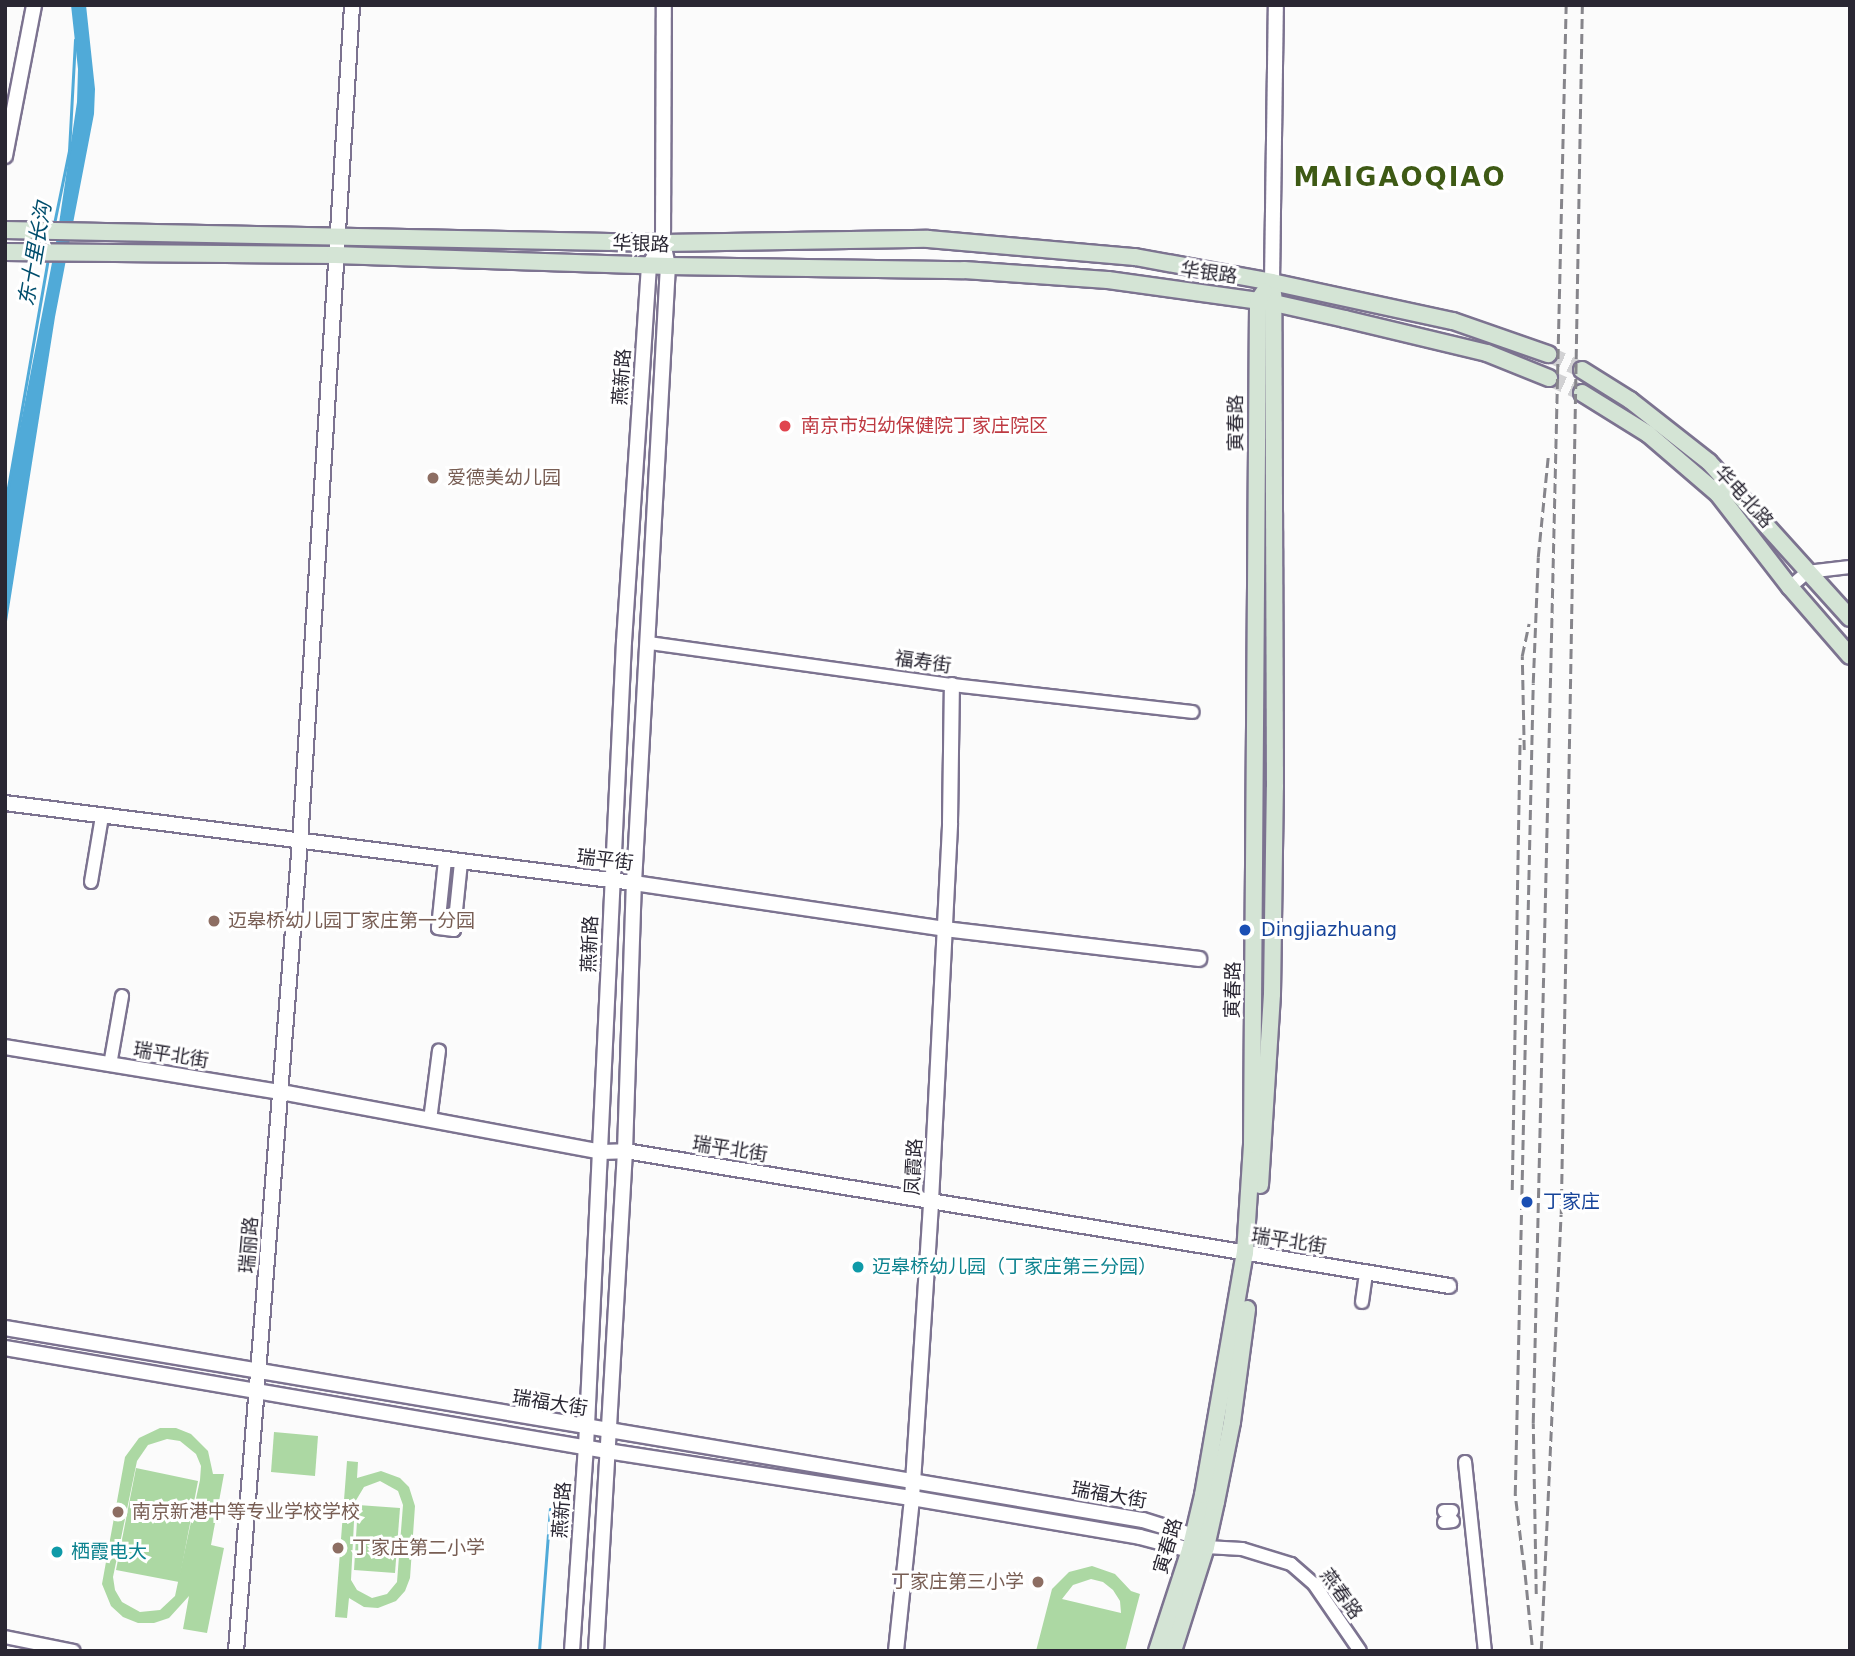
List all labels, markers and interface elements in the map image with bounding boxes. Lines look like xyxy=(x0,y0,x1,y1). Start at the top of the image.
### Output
district label: MAIGAOQIAO xyxy=(1295,162,1505,194)
water label: 东十里长沟 xyxy=(13,200,57,308)
street label: 华银路 xyxy=(612,232,670,256)
street label: 华银路 xyxy=(1179,258,1239,288)
street label: 燕新路 xyxy=(609,348,635,406)
street label: 寅春路 xyxy=(1225,395,1247,451)
place label: 南京市妇幼保健院丁家庄院区 xyxy=(801,415,1048,437)
marker: 南京市妇幼保健院丁家庄院区 xyxy=(775,416,795,436)
street label: 华电北路 xyxy=(1710,461,1778,533)
place label: 爱德美幼儿园 xyxy=(447,467,561,489)
marker: 爱德美幼儿园 xyxy=(425,470,441,486)
street label: 福寿街 xyxy=(893,647,953,677)
street label: 瑞平街 xyxy=(575,845,635,875)
place label: 迈皋桥幼儿园丁家庄第一分园 xyxy=(228,910,475,932)
marker: 迈皋桥幼儿园丁家庄第一分园 xyxy=(206,913,222,929)
street label: 燕新路 xyxy=(578,915,602,973)
place label: Dingjiazhuang xyxy=(1261,919,1397,941)
marker: Dingjiazhuang xyxy=(1235,920,1255,940)
street label: 寅春路 xyxy=(1221,961,1245,1019)
street label: 瑞平北街 xyxy=(132,1038,210,1072)
street label: 瑞平北街 xyxy=(691,1132,769,1166)
street label: 凤霞路 xyxy=(901,1138,927,1196)
place label: 丁家庄 xyxy=(1543,1191,1600,1213)
marker: 丁家庄 xyxy=(1517,1192,1537,1212)
street label: 瑞丽路 xyxy=(235,1216,263,1274)
street label: 瑞平北街 xyxy=(1250,1224,1328,1258)
place label: 迈皋桥幼儿园（丁家庄第三分园） xyxy=(872,1256,1157,1278)
marker: 迈皋桥幼儿园（丁家庄第三分园） xyxy=(850,1259,866,1275)
street label: 瑞福大街 xyxy=(511,1386,589,1420)
street label: 瑞福大街 xyxy=(1070,1477,1148,1513)
street label: 燕新路 xyxy=(549,1481,575,1539)
place label: 南京新港中等专业学校学校 xyxy=(132,1501,360,1523)
marker: 南京新港中等专业学校学校 xyxy=(110,1504,126,1520)
street label: 寅春路 xyxy=(1149,1515,1187,1577)
place label: 丁家庄第二小学 xyxy=(352,1537,485,1559)
marker: 丁家庄第二小学 xyxy=(330,1540,346,1556)
place label: 栖霞电大 xyxy=(71,1541,147,1563)
marker: 栖霞电大 xyxy=(49,1544,65,1560)
street label: 燕春路 xyxy=(1315,1564,1367,1624)
place label: 丁家庄第三小学 xyxy=(891,1571,1024,1593)
marker: 丁家庄第三小学 xyxy=(1030,1574,1046,1590)

